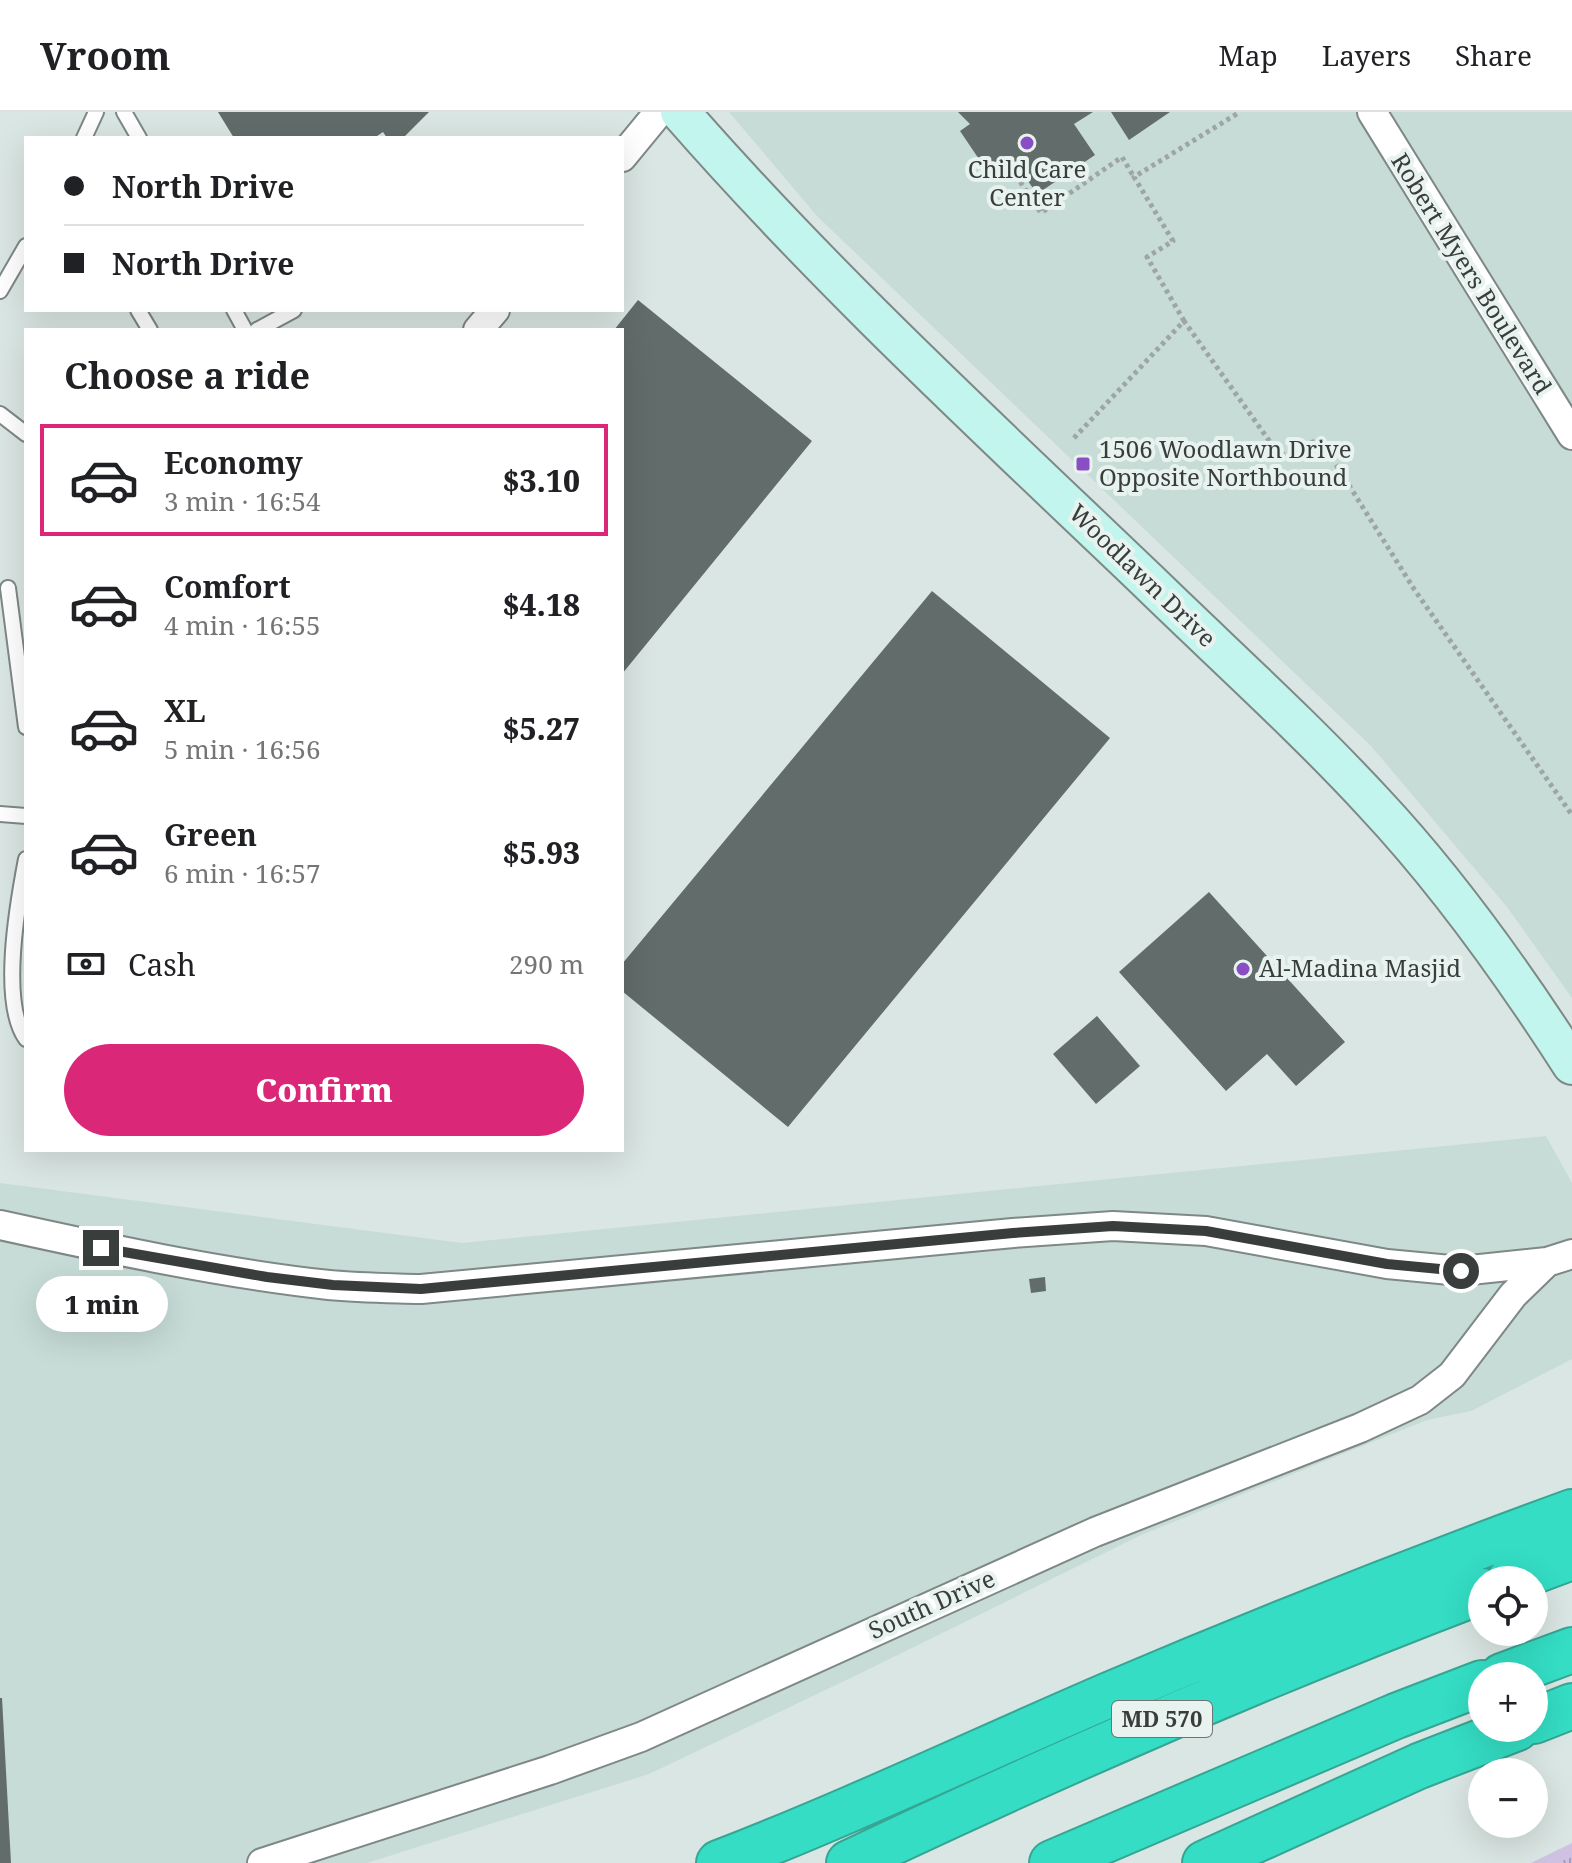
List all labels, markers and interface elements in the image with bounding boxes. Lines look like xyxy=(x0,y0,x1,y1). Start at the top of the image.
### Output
text: Vroom xyxy=(40,29,171,81)
text: Map xyxy=(1219,36,1278,74)
text: Layers xyxy=(1322,36,1411,74)
text: Share xyxy=(1455,36,1532,74)
marker: Child Care Center xyxy=(1018,134,1036,152)
street label: Robert Myers Boulevard xyxy=(1384,146,1560,400)
place label: Child Care Center xyxy=(968,152,1086,213)
text: North Drive xyxy=(112,166,294,207)
text: North Drive xyxy=(112,243,294,284)
text: Choose a ride xyxy=(64,351,310,400)
place label: 1506 Woodlawn Drive Opposite Northbound xyxy=(1099,432,1352,493)
text: Economy xyxy=(164,442,303,483)
icon: car xyxy=(68,444,140,516)
marker: 1506 Woodlawn Drive Opposite Northbound xyxy=(1074,455,1092,473)
text: $3.10 xyxy=(503,460,580,501)
text: 3 min · 16:54 xyxy=(164,483,321,519)
street label: Woodlawn Drive xyxy=(1062,496,1224,654)
text: Comfort xyxy=(164,566,291,607)
icon: car xyxy=(68,568,140,640)
text: $4.18 xyxy=(503,584,580,625)
text: 4 min · 16:55 xyxy=(164,607,321,643)
text: XL xyxy=(164,690,206,731)
icon: car xyxy=(68,692,140,764)
text: $5.27 xyxy=(503,708,580,749)
text: 5 min · 16:56 xyxy=(164,731,321,767)
text: Green xyxy=(164,814,257,855)
icon: car xyxy=(68,816,140,888)
text: $5.93 xyxy=(503,832,580,873)
text: 6 min · 16:57 xyxy=(164,855,321,891)
icon: cash xyxy=(64,942,108,986)
text: Cash xyxy=(128,944,196,985)
text: 290 m xyxy=(509,946,584,982)
place label: Al-Madina Masjid xyxy=(1259,951,1461,984)
marker: Al-Madina Masjid xyxy=(1234,960,1252,978)
button: Confirm xyxy=(64,1044,584,1136)
route end xyxy=(83,1230,119,1266)
route start xyxy=(1443,1253,1479,1289)
callout: 1 min xyxy=(35,1276,167,1332)
text: 1 min xyxy=(65,1286,139,1322)
street label: South Drive xyxy=(863,1561,1000,1646)
map controls xyxy=(1468,1566,1548,1838)
button: locate xyxy=(1468,1566,1548,1646)
button: + xyxy=(1468,1662,1548,1742)
road number: MD 570 xyxy=(1112,1701,1212,1737)
button: − xyxy=(1468,1758,1548,1838)

